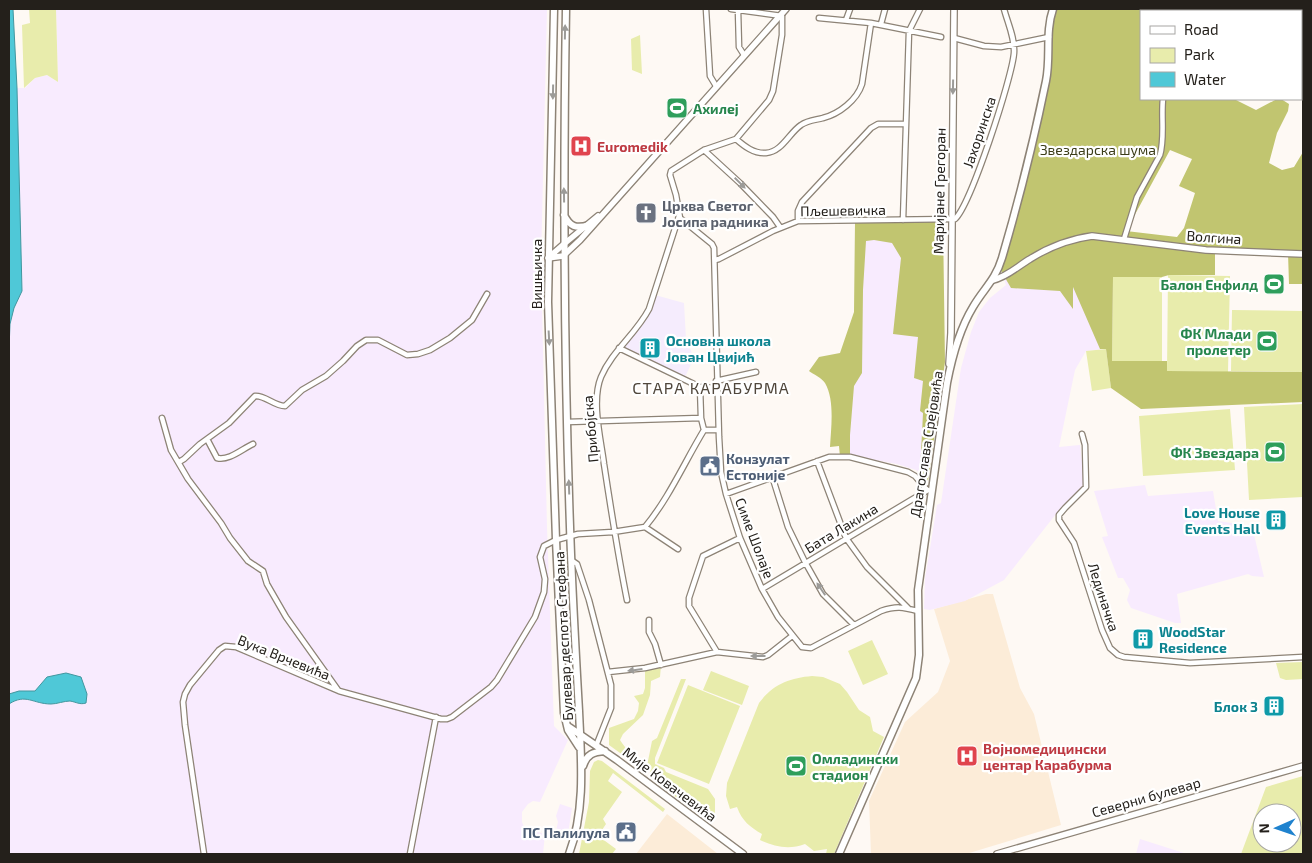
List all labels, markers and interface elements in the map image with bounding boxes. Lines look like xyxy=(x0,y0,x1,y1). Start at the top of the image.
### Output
legend xyxy=(1140,10,1302,100)
text: Road xyxy=(1184,20,1219,38)
one-way arrow xyxy=(561,24,569,40)
text: Park xyxy=(1184,45,1215,63)
text: Water xyxy=(1184,70,1226,88)
one-way arrow xyxy=(949,79,957,95)
one-way arrow xyxy=(549,85,557,101)
street label: Јахоринска xyxy=(959,94,999,170)
sports icon: Ахилеј xyxy=(665,96,689,120)
place label: Ахилеј xyxy=(693,100,739,117)
street label: Маријане Грегоран xyxy=(929,128,949,254)
hospital icon: Euromedik xyxy=(569,134,593,158)
place label: Euromedik xyxy=(597,138,668,155)
park label: Звездарска шума xyxy=(1040,141,1156,158)
one-way arrow xyxy=(734,176,746,188)
one-way arrow xyxy=(560,187,568,203)
place label: Црква Светог Јосипа радника xyxy=(662,197,769,230)
church icon: Црква Светог Јосипа радника xyxy=(634,201,658,225)
street label: Пљешевичка xyxy=(800,201,886,219)
street label: Волгина xyxy=(1186,227,1242,247)
street label: Вишњичка xyxy=(528,239,545,309)
sports icon: Балон Енфилд xyxy=(1262,272,1286,296)
place label: Балон Енфилд xyxy=(1160,276,1258,293)
place label: ФК Млади пролетер xyxy=(1181,325,1251,358)
sports icon: ФК Млади пролетер xyxy=(1255,329,1279,353)
one-way arrow xyxy=(546,330,554,346)
place label: Основна школа Јован Цвијић xyxy=(666,332,771,365)
building icon: Основна школа Јован Цвијић xyxy=(638,336,662,360)
street label: Драгослава Срејовића xyxy=(906,370,946,518)
district label: СТАРА КАРАБУРМА xyxy=(632,378,790,397)
street label: Прибојска xyxy=(579,395,601,463)
sports icon: ФК Звездара xyxy=(1263,440,1287,464)
place label: ФК Звездара xyxy=(1171,444,1259,461)
place label: Конзулат Естоније xyxy=(726,450,790,483)
public building icon: Конзулат Естоније xyxy=(698,454,722,478)
one-way arrow xyxy=(565,479,573,495)
street label: Симе Шолаје xyxy=(732,495,778,581)
street label: Бата Лакина xyxy=(801,500,881,556)
place label: Love House Events Hall xyxy=(1184,504,1260,537)
building icon: Love House Events Hall xyxy=(1264,508,1288,532)
street label: Булевар деспота Стефана xyxy=(550,551,576,721)
street label: Лединачка xyxy=(1085,560,1123,634)
one-way arrow xyxy=(817,583,826,596)
place label: WoodStar Residence xyxy=(1159,623,1227,656)
building icon: WoodStar Residence xyxy=(1131,627,1155,651)
street label: Вука Врчевића xyxy=(235,631,333,683)
one-way arrow xyxy=(750,652,766,660)
one-way arrow xyxy=(627,666,643,674)
building icon: Блок 3 xyxy=(1262,694,1286,718)
place label: Блок 3 xyxy=(1214,698,1258,715)
place label: Војномедицински центар Карабурма xyxy=(983,740,1112,773)
street label: Мије Ковачевића xyxy=(620,743,720,825)
hospital icon: Војномедицински центар Карабурма xyxy=(955,744,979,768)
place label: Омладински стадион xyxy=(812,750,898,783)
sports icon: Омладински стадион xyxy=(784,754,808,778)
street label: Северни булевар xyxy=(1090,773,1202,821)
north arrow xyxy=(1252,803,1302,853)
public building icon: ПС Палилула xyxy=(614,820,638,844)
text: N xyxy=(1255,823,1272,834)
place label: ПС Палилула xyxy=(522,824,610,841)

